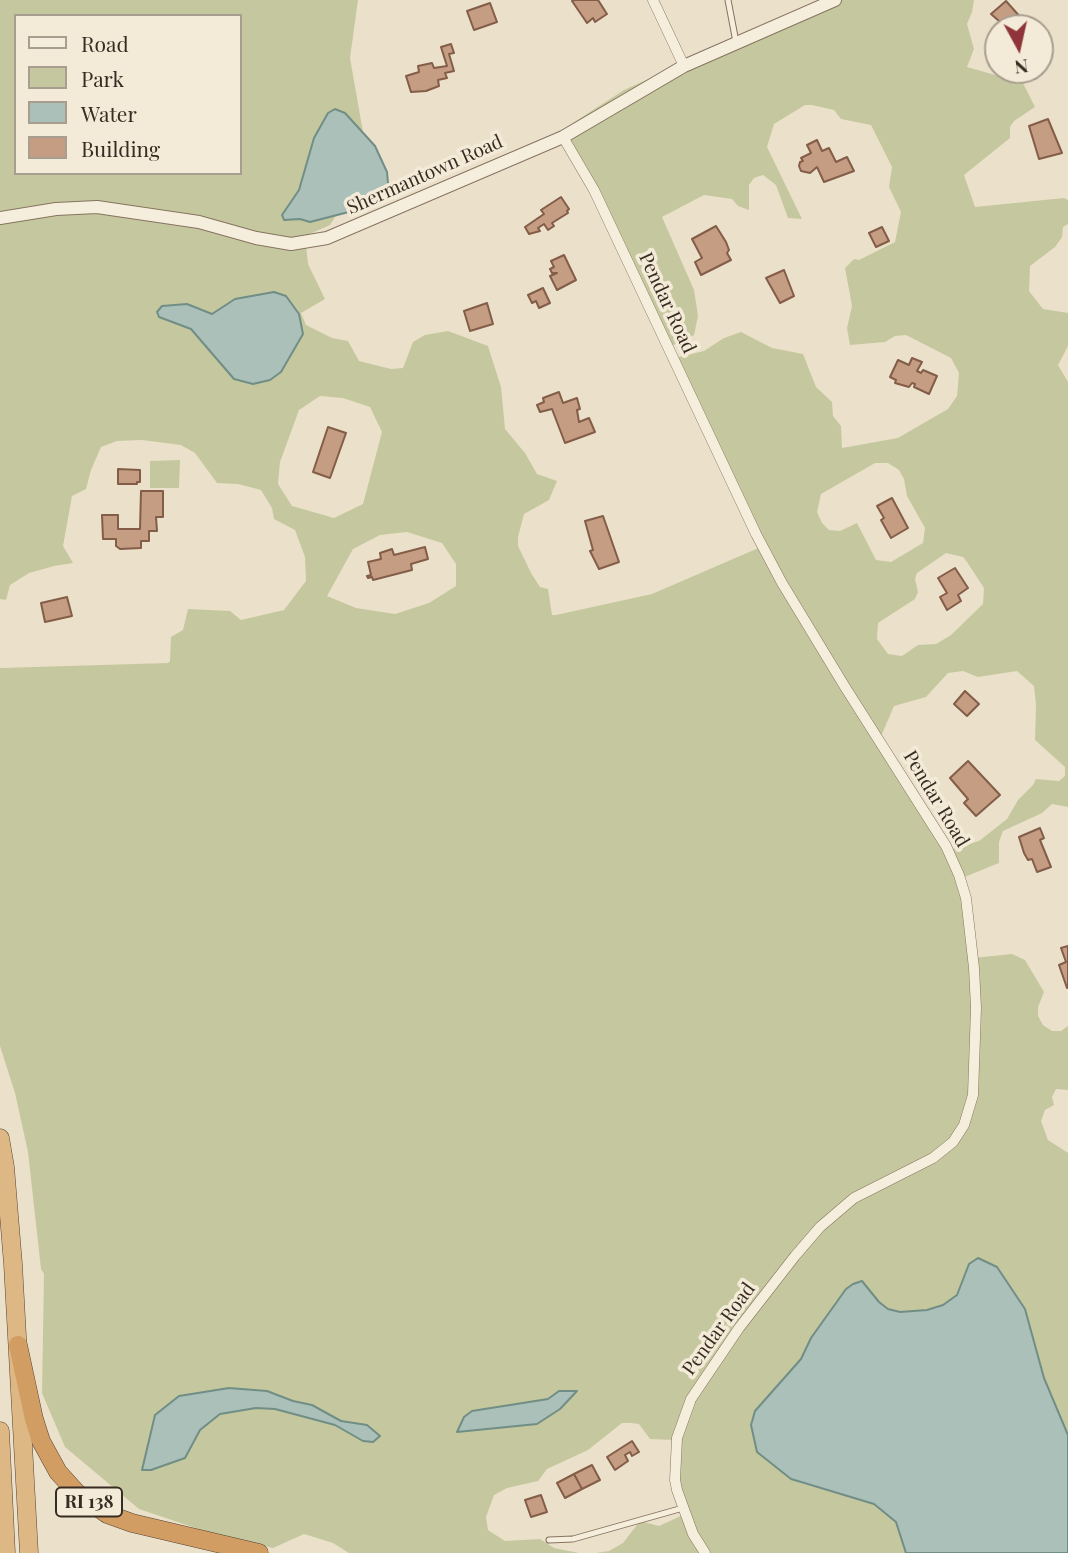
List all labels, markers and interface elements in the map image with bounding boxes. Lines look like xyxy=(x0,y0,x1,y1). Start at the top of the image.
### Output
legend xyxy=(14,14,242,175)
north arrow xyxy=(984,14,1054,84)
text: Road xyxy=(81,29,129,57)
text: N xyxy=(1013,54,1030,82)
text: Park xyxy=(81,64,124,92)
text: Water xyxy=(81,99,137,127)
street label: Shermantown Road xyxy=(344,130,506,220)
text: Building xyxy=(81,134,160,162)
street label: Pendar Road xyxy=(634,249,700,357)
street label: Pendar Road xyxy=(898,747,974,851)
street label: Pendar Road xyxy=(678,1278,760,1380)
road number: RI 138 xyxy=(56,1488,122,1517)

